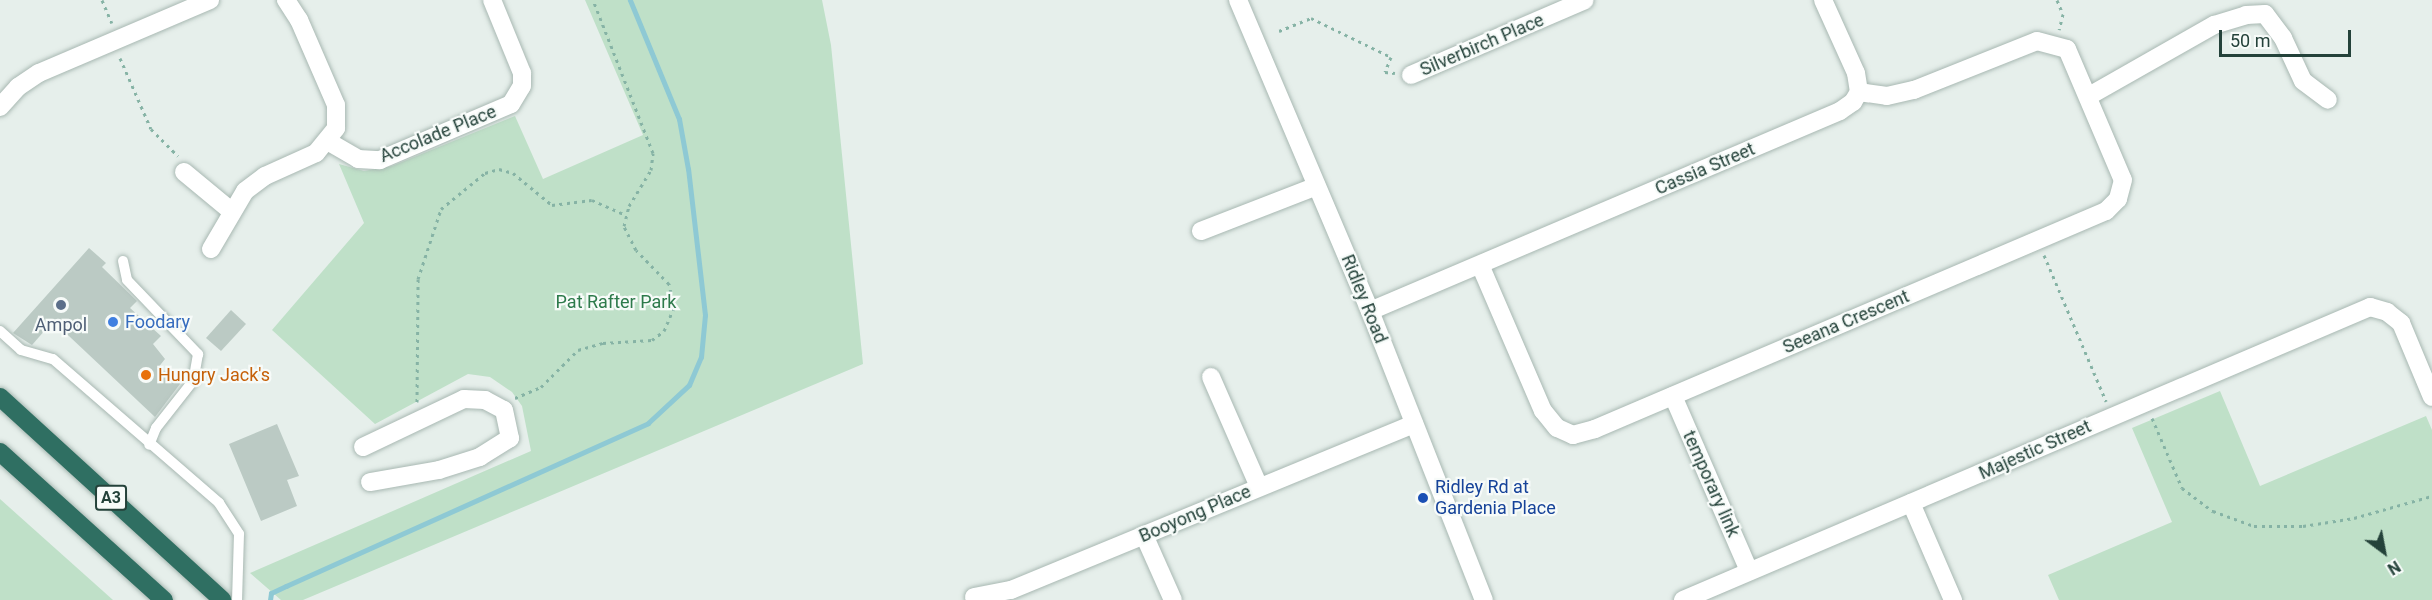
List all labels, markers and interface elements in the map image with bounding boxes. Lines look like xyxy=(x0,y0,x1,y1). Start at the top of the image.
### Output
street label: Silverbirch Place xyxy=(1417,9,1547,81)
scale bar xyxy=(2222,18,2354,56)
text: 50 m xyxy=(2230,30,2270,51)
street label: Accolade Place xyxy=(377,101,499,167)
street label: Cassia Street xyxy=(1652,138,1758,200)
street label: Ridley Road xyxy=(1336,252,1392,346)
street label: Seeana Crescent xyxy=(1780,286,1912,358)
park label: Pat Rafter Park xyxy=(556,291,676,313)
marker: Ampol xyxy=(54,298,68,312)
place label: Foodary xyxy=(125,311,190,333)
place label: Ampol xyxy=(35,314,87,336)
marker: Foodary xyxy=(106,315,120,329)
place label: Hungry Jack's xyxy=(158,364,270,386)
marker: Hungry Jack's xyxy=(139,368,153,382)
street label: Majestic Street xyxy=(1976,416,2094,484)
street label: temporary link xyxy=(1678,427,1744,541)
place label: Ridley Rd at Gardenia Place xyxy=(1435,477,1556,520)
street label: Booyong Place xyxy=(1136,481,1254,547)
road number: A3 xyxy=(94,485,128,511)
marker: Ridley Rd at Gardenia Place xyxy=(1416,491,1430,505)
north arrow xyxy=(2354,522,2414,582)
text: N xyxy=(2384,557,2404,579)

